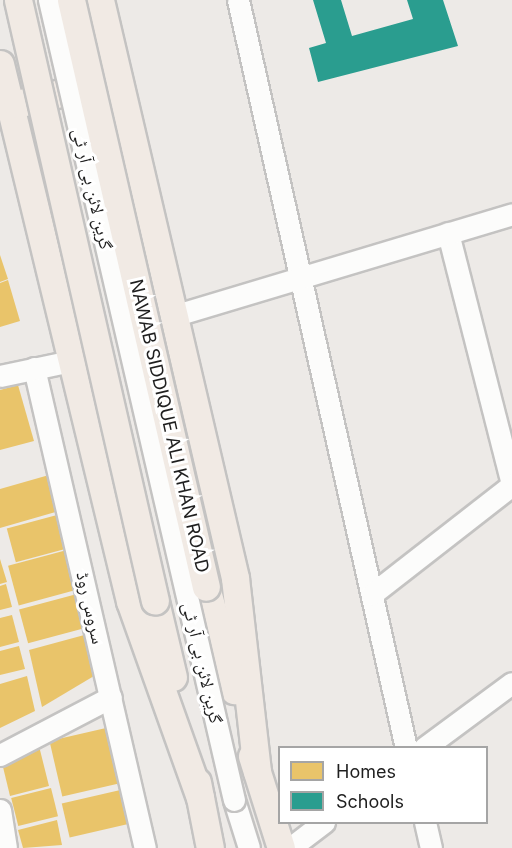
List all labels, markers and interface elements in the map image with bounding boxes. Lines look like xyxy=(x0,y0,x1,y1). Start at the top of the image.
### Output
street label: گرین لائن بی آر ٹی xyxy=(68,126,116,252)
street label: NAWAB SIDDIQUE ALI KHAN ROAD xyxy=(125,277,213,575)
street label: سروس روڈ xyxy=(71,570,109,646)
street label: گرین لائن بی آر ٹی xyxy=(178,600,226,726)
legend xyxy=(278,746,488,824)
text: Homes xyxy=(336,761,396,782)
text: Schools xyxy=(336,791,404,812)

